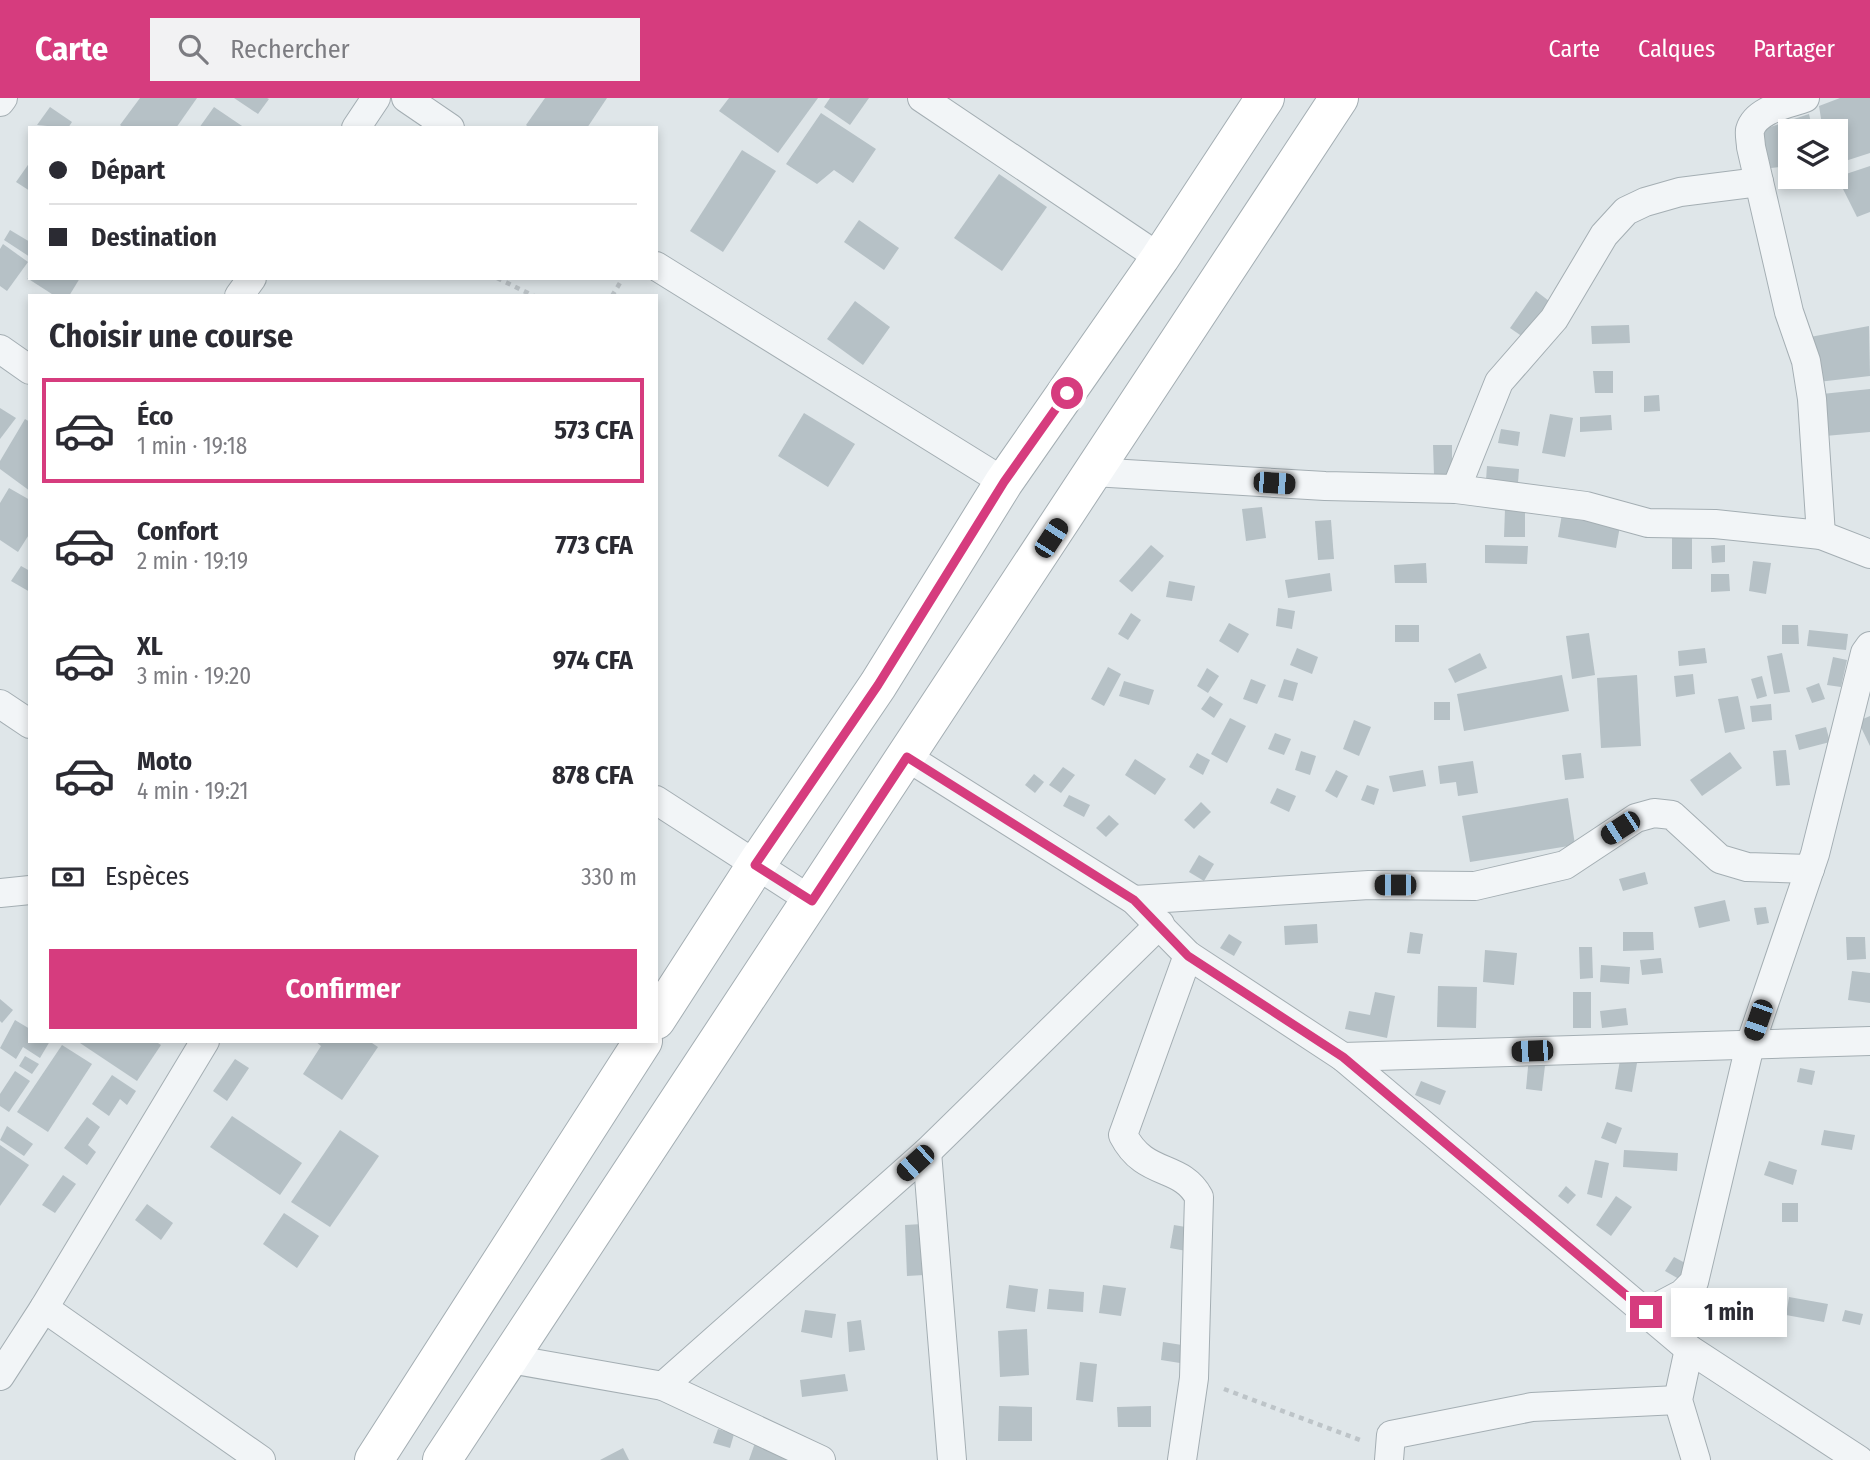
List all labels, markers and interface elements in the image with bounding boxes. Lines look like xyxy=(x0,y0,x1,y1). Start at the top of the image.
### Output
search box xyxy=(150,18,640,81)
text: Carte xyxy=(35,29,108,69)
icon: search xyxy=(174,30,212,68)
text: Rechercher xyxy=(230,34,350,65)
text: Carte xyxy=(1549,35,1600,63)
text: Calques xyxy=(1638,35,1715,63)
text: Partager xyxy=(1753,35,1835,63)
map controls xyxy=(1778,119,1848,189)
button: layers xyxy=(1778,119,1848,189)
text: Départ xyxy=(91,155,165,186)
text: Destination xyxy=(91,222,217,253)
text: Choisir une course xyxy=(49,317,293,355)
route start xyxy=(1051,377,1083,409)
icon: car xyxy=(53,399,116,462)
text: Éco xyxy=(137,401,174,432)
text: 573 CFA xyxy=(554,415,633,446)
text: 1 min · 19:18 xyxy=(137,432,247,460)
car xyxy=(1253,471,1296,495)
icon: car xyxy=(53,514,116,577)
car xyxy=(1031,515,1072,561)
text: Confort xyxy=(137,516,218,547)
text: 773 CFA xyxy=(555,530,633,561)
text: 2 min · 19:19 xyxy=(137,547,248,575)
icon: car xyxy=(53,629,116,692)
text: XL xyxy=(137,631,163,662)
text: 974 CFA xyxy=(553,645,633,676)
text: 3 min · 19:20 xyxy=(137,662,251,690)
icon: car xyxy=(53,744,116,807)
text: Moto xyxy=(137,746,192,777)
text: 878 CFA xyxy=(552,760,633,791)
text: 4 min · 19:21 xyxy=(137,777,248,805)
car xyxy=(1597,808,1644,848)
icon: cash xyxy=(49,858,87,896)
text: Espèces xyxy=(105,861,189,892)
text: 330 m xyxy=(581,863,637,891)
car xyxy=(1375,875,1417,896)
button: Confirmer xyxy=(49,949,637,1029)
car xyxy=(1742,997,1775,1043)
car xyxy=(1511,1040,1554,1062)
car xyxy=(893,1141,938,1185)
callout: 1 min xyxy=(1670,1288,1786,1336)
route end xyxy=(1630,1296,1662,1328)
text: 1 min xyxy=(1704,1298,1754,1326)

